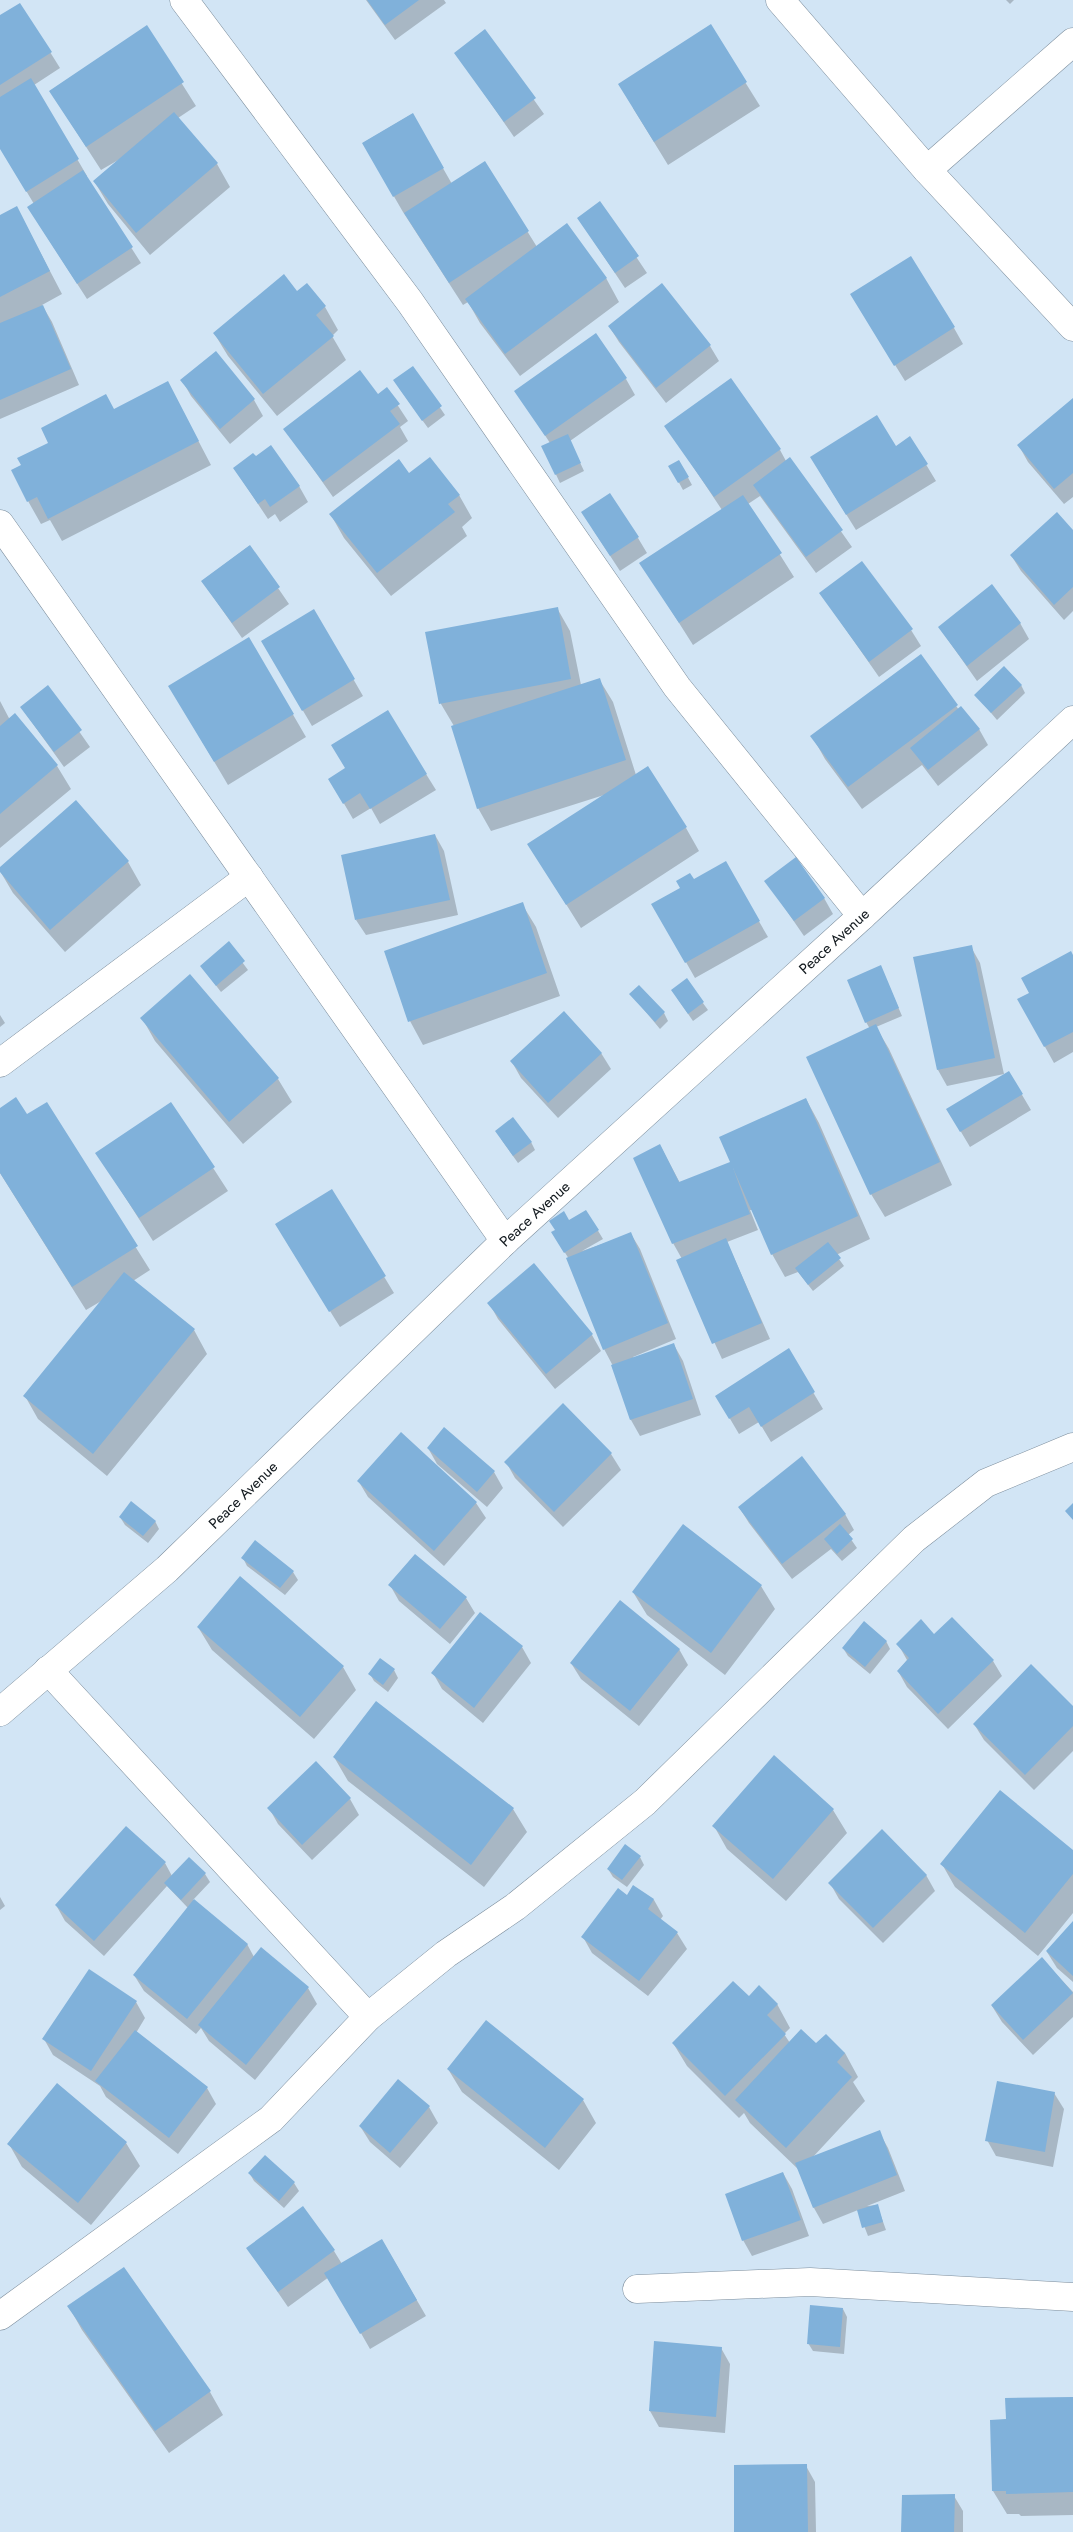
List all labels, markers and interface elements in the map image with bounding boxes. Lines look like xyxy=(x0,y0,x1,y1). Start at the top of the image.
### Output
street label: Peace Avenue xyxy=(794,903,875,979)
street label: Peace Avenue xyxy=(494,1176,575,1252)
street label: Peace Avenue xyxy=(204,1456,283,1534)

